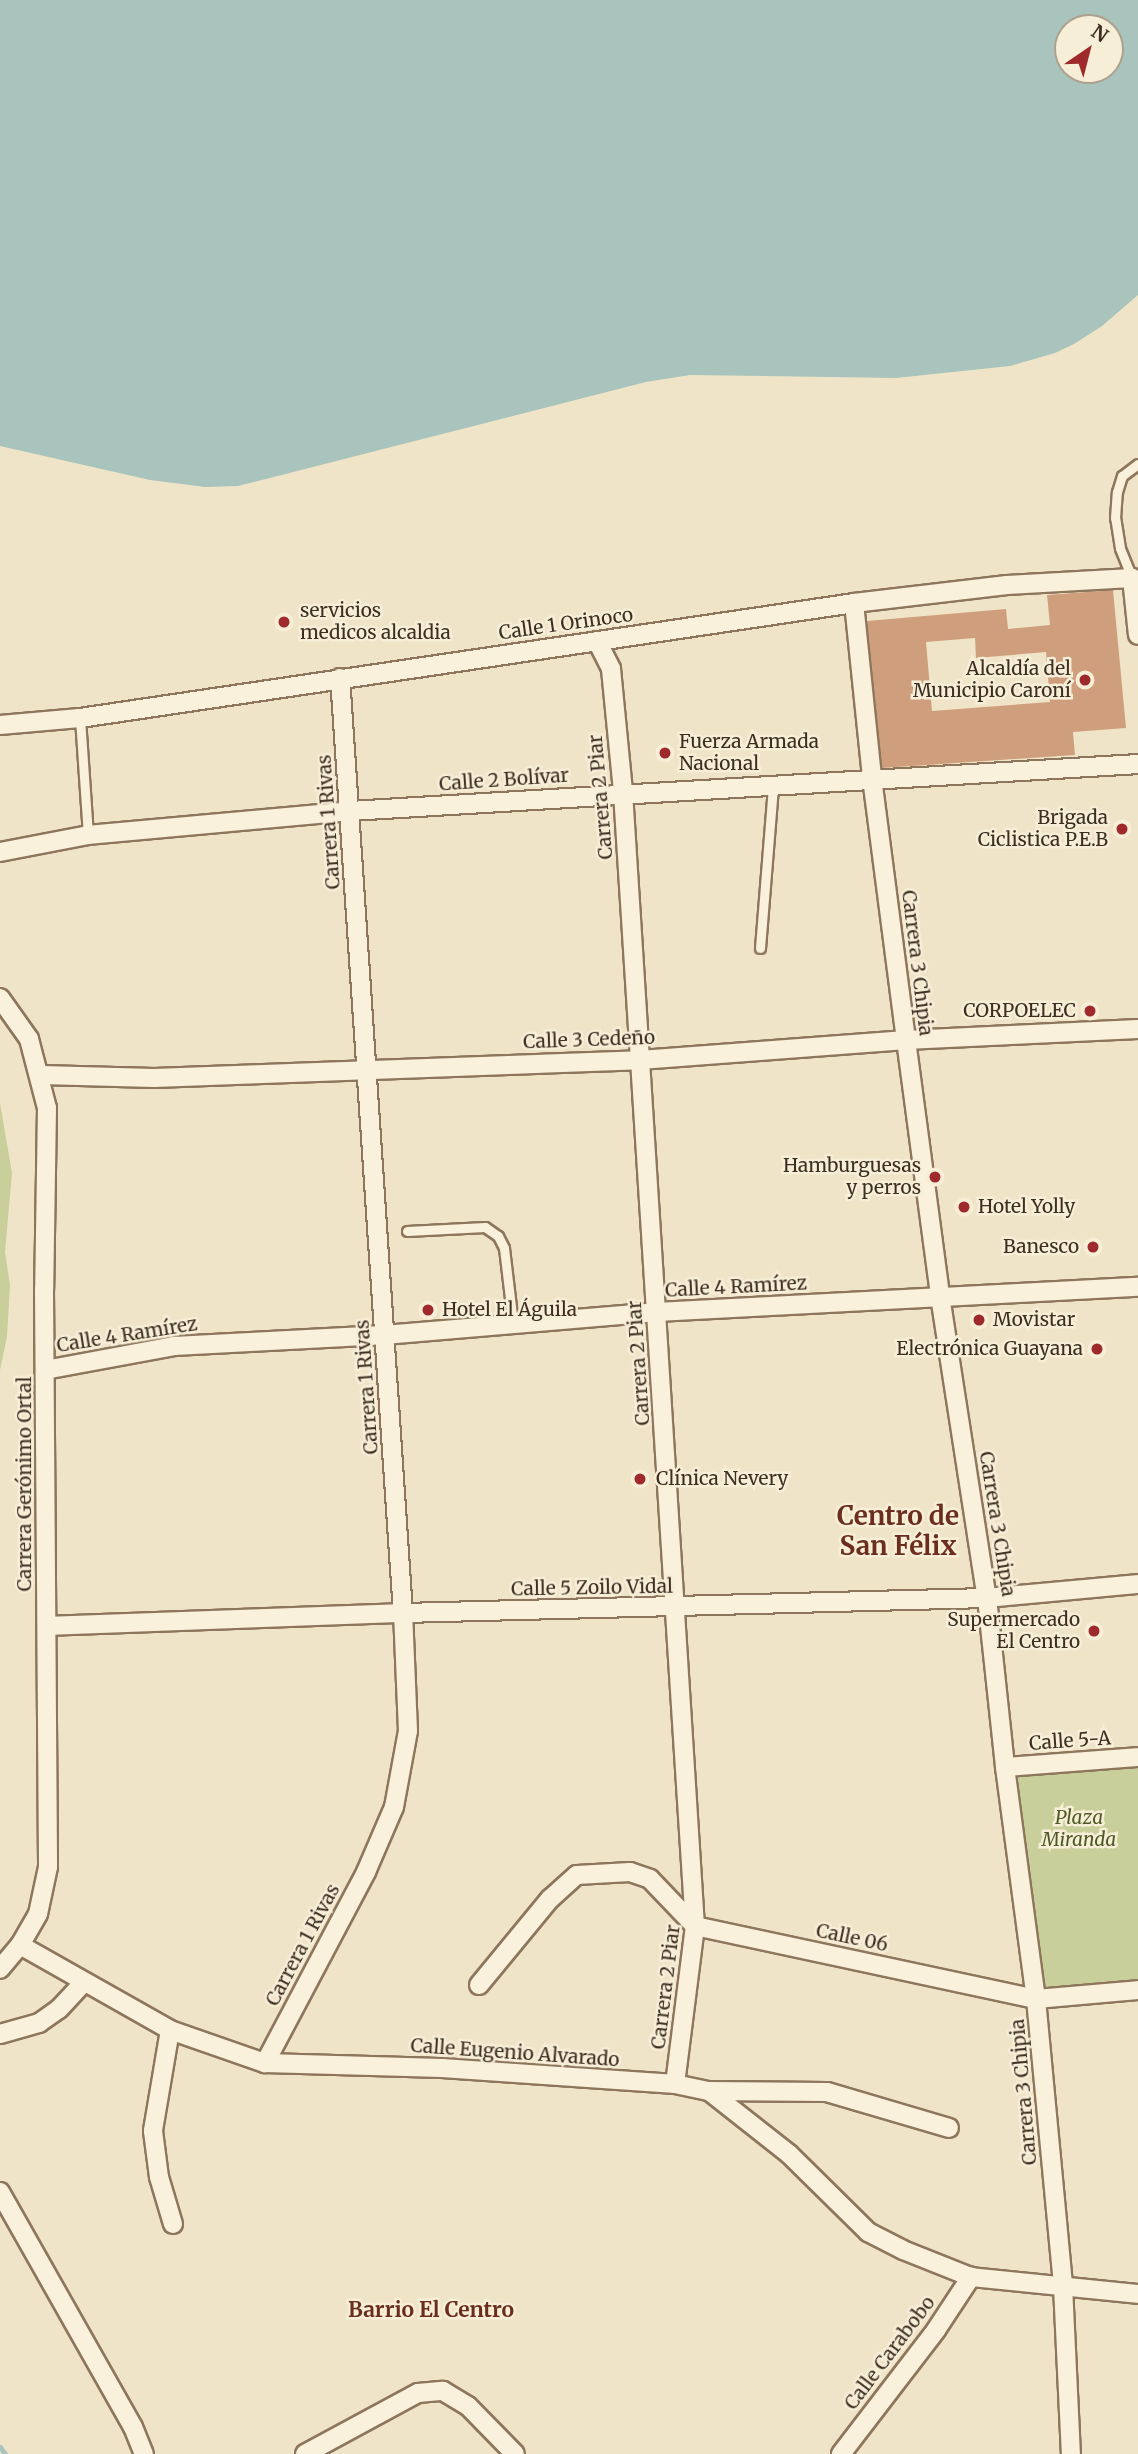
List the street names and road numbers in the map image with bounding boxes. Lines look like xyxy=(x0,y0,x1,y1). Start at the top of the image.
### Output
street label: Calle 1 Orinoco xyxy=(497,603,635,645)
street label: Carrera 2 Piar xyxy=(584,734,618,860)
street label: Carrera 1 Rivas xyxy=(313,754,345,890)
street label: Calle 2 Bolívar xyxy=(438,764,570,796)
street label: Carrera 3 Chipia xyxy=(897,889,937,1037)
street label: Calle 3 Cedeño xyxy=(523,1026,655,1054)
street label: Calle 4 Ramírez xyxy=(664,1272,808,1302)
street label: Carrera 2 Piar xyxy=(623,1300,655,1426)
street label: Calle 4 Ramírez xyxy=(55,1313,199,1357)
street label: Carrera 1 Rivas xyxy=(351,1319,383,1455)
street label: Carrera Gerónimo Ortal xyxy=(14,1377,36,1591)
street label: Carrera 3 Chipia xyxy=(974,1450,1020,1598)
street label: Calle 5 Zoilo Vidal xyxy=(511,1575,673,1601)
street label: Calle 5-A xyxy=(1028,1727,1112,1755)
street label: Carrera 1 Rivas xyxy=(261,1880,345,2010)
street label: Calle 06 xyxy=(814,1919,890,1957)
street label: Carrera 2 Piar xyxy=(647,1923,685,2051)
street label: Carrera 3 Chipia xyxy=(1006,2018,1042,2166)
street label: Calle Eugenio Alvarado xyxy=(410,2034,620,2072)
street label: Calle Carabobo xyxy=(840,2292,940,2414)

